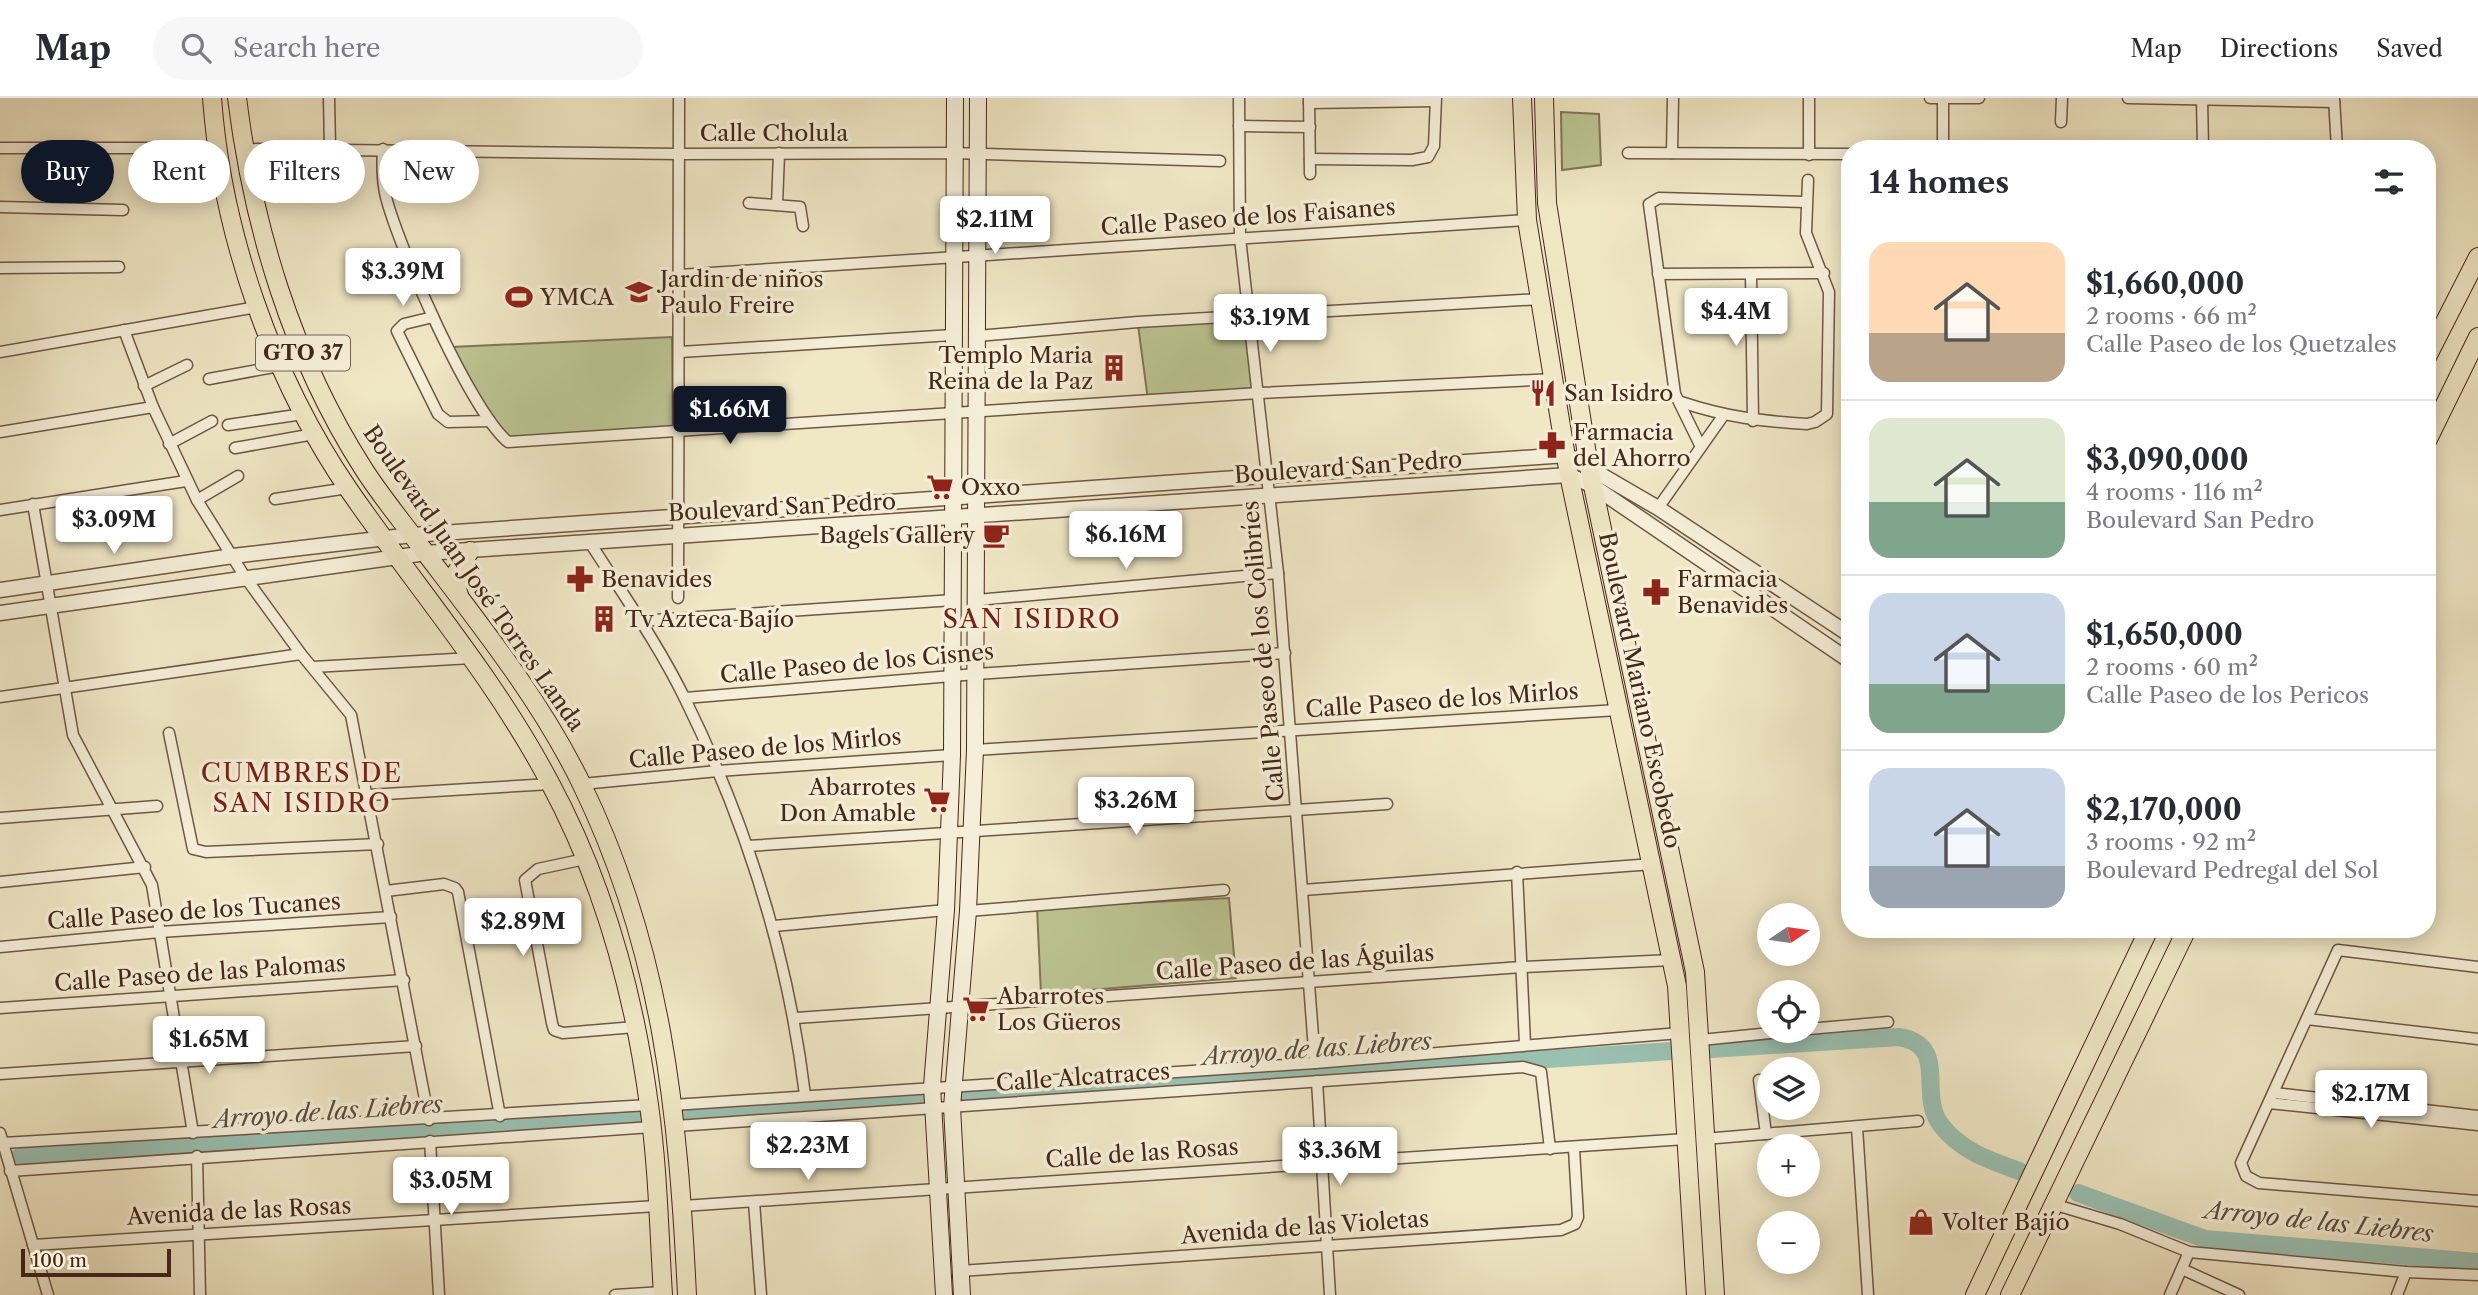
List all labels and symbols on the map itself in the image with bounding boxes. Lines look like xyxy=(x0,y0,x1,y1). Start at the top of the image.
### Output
street label: Calle Cholula xyxy=(700,119,849,147)
street label: Calle Paseo de los Faisanes xyxy=(1100,193,1396,241)
pin: $2.11M xyxy=(938,197,1052,256)
pin: $3.39M xyxy=(346,248,460,308)
place label: Jardin de niños Paulo Freire xyxy=(657,265,824,319)
school or university icon: Jardin de niños Paulo Freire xyxy=(624,277,654,307)
sports icon: YMCA xyxy=(504,282,534,312)
place label: YMCA xyxy=(539,283,615,311)
pin: $4.4M xyxy=(1687,288,1785,348)
pin: $3.19M xyxy=(1213,294,1327,354)
road number: GTO 37 xyxy=(256,336,350,370)
place label: Templo Maria Reina de la Paz xyxy=(927,341,1094,395)
building icon: Templo Maria Reina de la Paz xyxy=(1099,353,1129,383)
restaurant icon: San Isidro xyxy=(1528,378,1558,408)
place label: San Isidro xyxy=(1564,379,1673,407)
pin: $1.66M xyxy=(673,386,787,446)
place label: Farmacia del Ahorro xyxy=(1573,418,1691,472)
street label: Boulevard Juan José Torres Landa xyxy=(357,420,591,737)
pharmacy icon: Farmacia del Ahorro xyxy=(1537,430,1567,460)
street label: Boulevard San Pedro xyxy=(1233,445,1463,489)
supermarket icon: Oxxo xyxy=(925,472,955,502)
place label: Oxxo xyxy=(961,473,1020,501)
street label: Boulevard San Pedro xyxy=(667,487,897,527)
pin: $3.09M xyxy=(57,496,171,556)
street label: Calle Paseo de los Colibríes xyxy=(1236,499,1290,803)
pin: $6.16M xyxy=(1069,512,1183,571)
cafe icon: Bagels Gallery xyxy=(981,520,1011,550)
place label: Bagels Gallery xyxy=(819,521,975,549)
street label: Boulevard Mariano Escobedo xyxy=(1593,529,1687,851)
pharmacy icon: Benavides xyxy=(565,564,595,594)
place label: Benavides xyxy=(601,565,712,593)
place label: Farmacia Benavides xyxy=(1677,565,1788,619)
pharmacy icon: Farmacia Benavides xyxy=(1641,577,1671,607)
district label: SAN ISIDRO xyxy=(942,603,1122,635)
building icon: Tv Azteca Bajío xyxy=(589,604,619,634)
place label: Tv Azteca Bajío xyxy=(625,605,794,633)
street label: Calle Paseo de los Cisnes xyxy=(719,637,995,689)
street label: Calle Paseo de los Mirlos xyxy=(1305,676,1579,724)
street label: Calle Paseo de los Mirlos xyxy=(628,722,902,774)
district label: CUMBRES DE SAN ISIDRO xyxy=(201,757,403,819)
place label: Abarrotes Don Amable xyxy=(779,773,916,827)
pin: $3.26M xyxy=(1079,778,1193,837)
supermarket icon: Abarrotes Don Amable xyxy=(922,785,952,815)
street label: Calle Paseo de los Tucanes xyxy=(46,887,342,935)
pin: $2.89M xyxy=(466,898,580,958)
north arrow xyxy=(1757,903,1820,966)
street label: Calle Paseo de las Águilas xyxy=(1155,938,1435,986)
street label: Calle Paseo de las Palomas xyxy=(53,949,347,997)
place label: Abarrotes Los Güeros xyxy=(996,982,1121,1036)
supermarket icon: Abarrotes Los Güeros xyxy=(961,994,991,1024)
pin: $1.65M xyxy=(152,1016,266,1076)
water label: Arroyo de las Liebres xyxy=(1197,1026,1433,1071)
street label: Calle Alcatraces xyxy=(995,1057,1171,1097)
pin: $2.17M xyxy=(2314,1070,2428,1130)
water label: Arroyo de las Liebres xyxy=(208,1089,444,1134)
pin: $2.23M xyxy=(751,1122,865,1182)
pin: $3.36M xyxy=(1283,1128,1397,1187)
street label: Calle de las Rosas xyxy=(1044,1132,1240,1174)
pin: $3.05M xyxy=(394,1158,508,1217)
street label: Avenida de las Rosas xyxy=(125,1191,352,1231)
water label: Arroyo de las Liebres xyxy=(2199,1195,2435,1248)
street label: Avenida de las Violetas xyxy=(1179,1204,1430,1250)
shop icon: Volter Bajío xyxy=(1906,1207,1936,1237)
place label: Volter Bajío xyxy=(1941,1208,2070,1236)
scale bar xyxy=(21,1246,172,1278)

